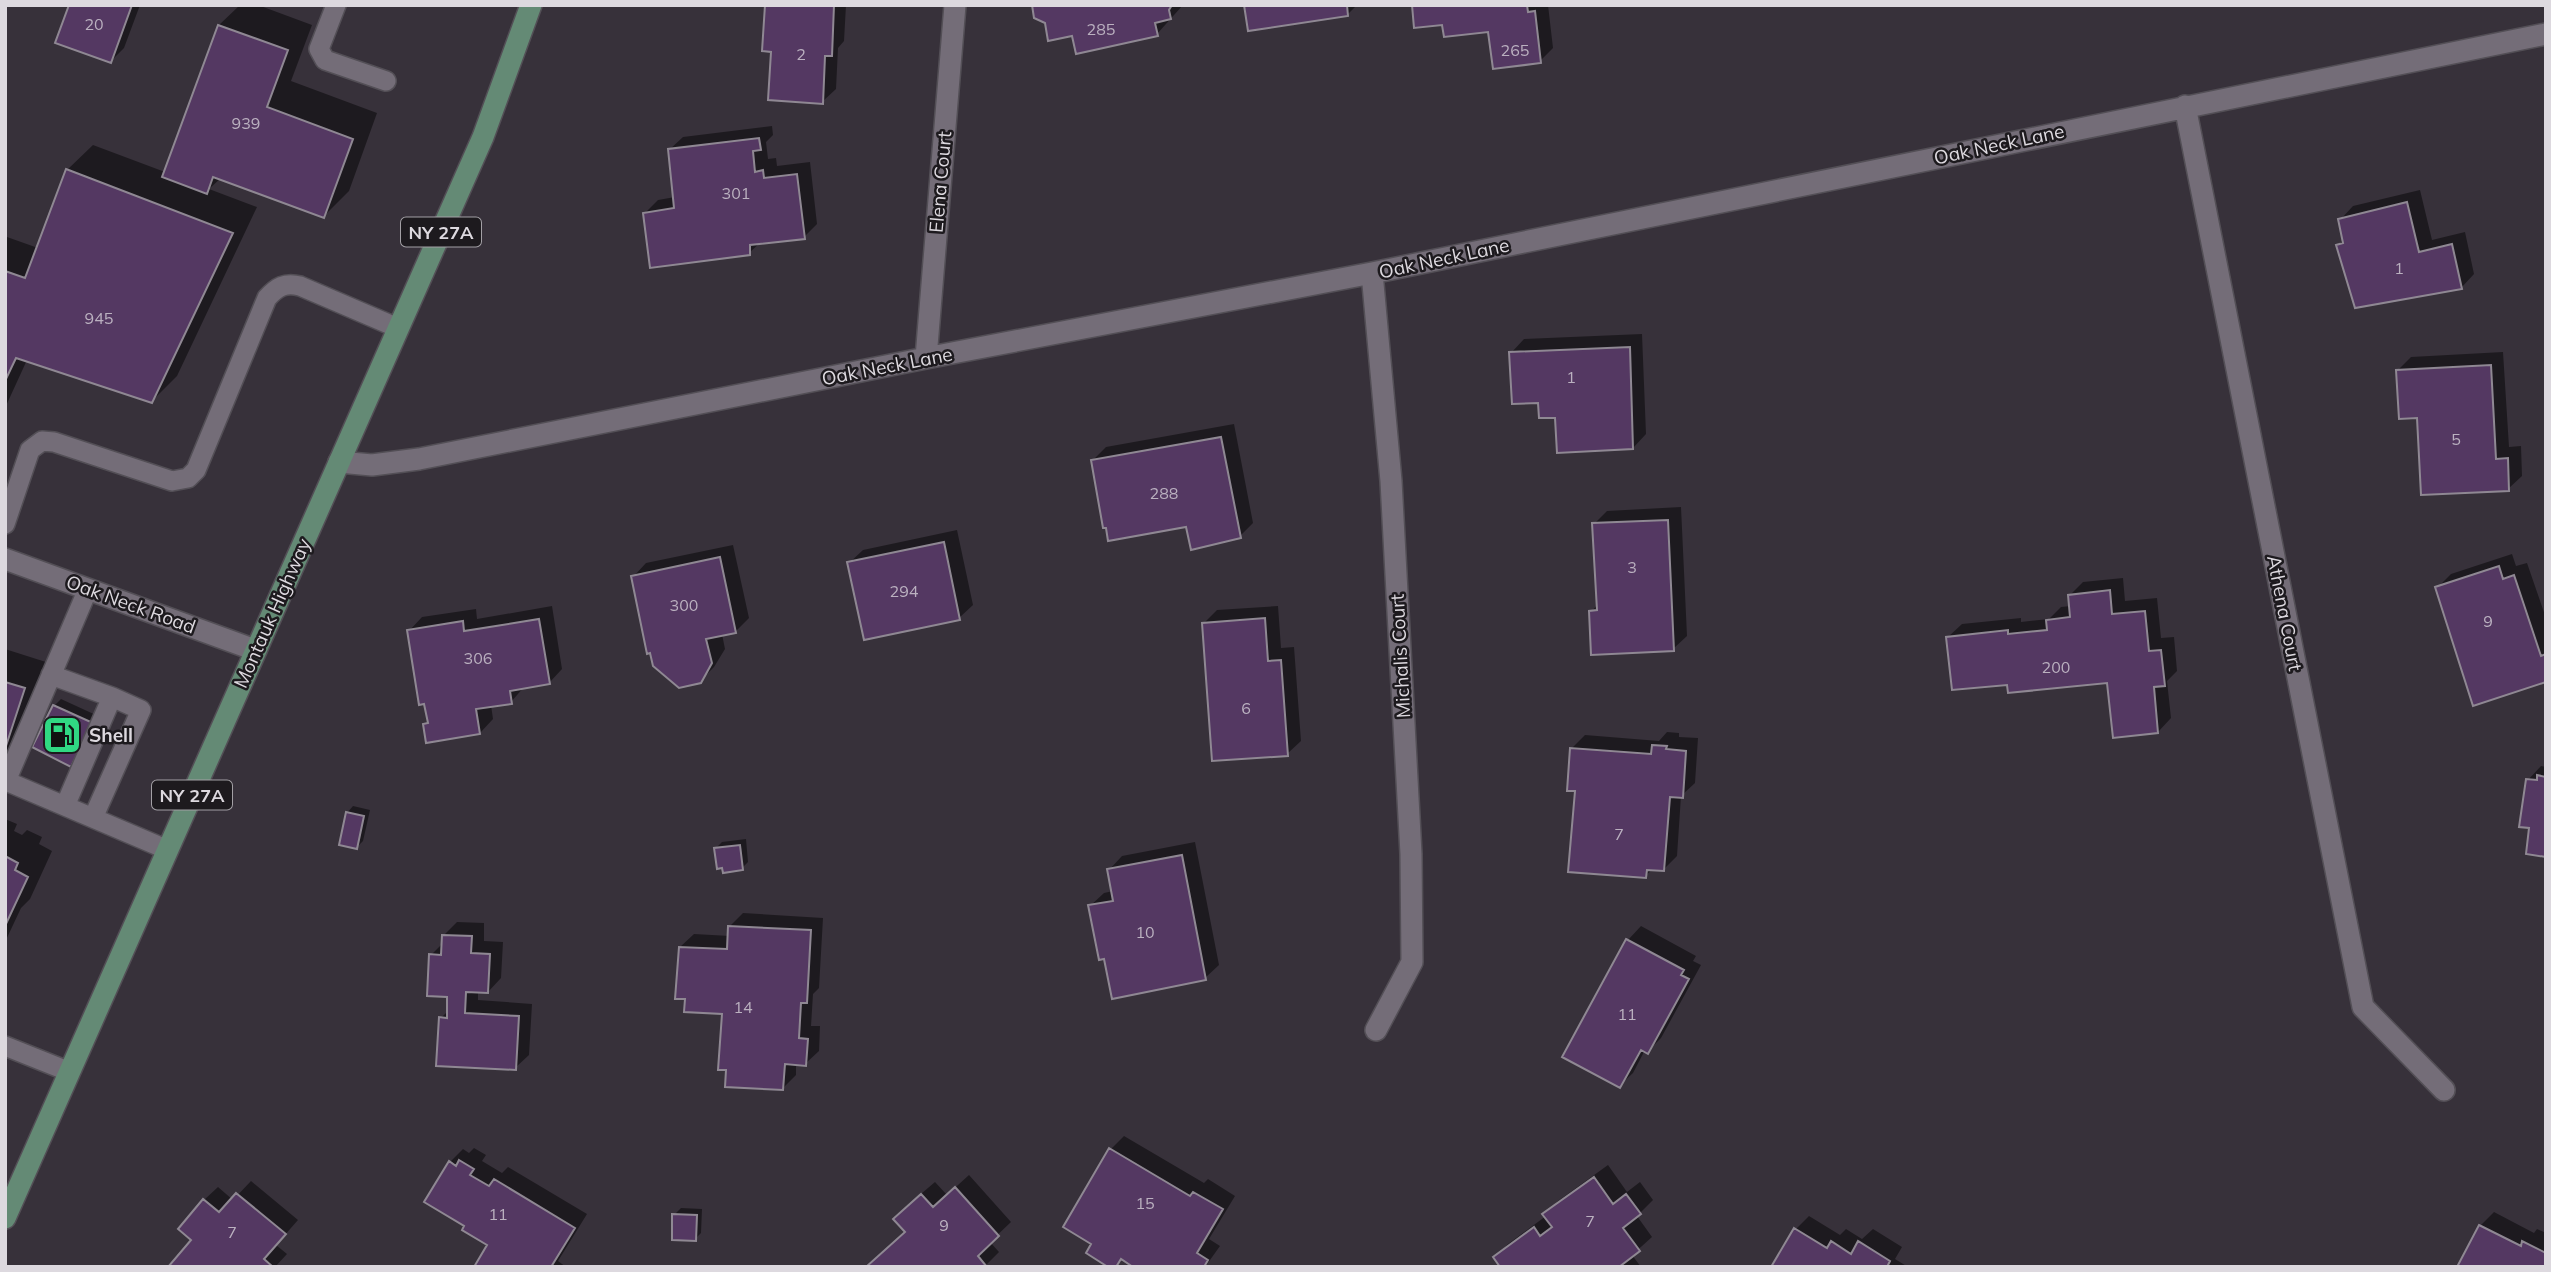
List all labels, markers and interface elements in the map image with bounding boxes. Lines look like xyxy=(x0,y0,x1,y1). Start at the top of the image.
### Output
house number: 20 xyxy=(84,14,104,34)
house number: 285 xyxy=(1087,19,1115,39)
house number: 265 xyxy=(1501,40,1529,60)
house number: 2 xyxy=(796,44,806,64)
house number: 939 xyxy=(232,113,260,133)
street label: Oak Neck Lane xyxy=(1932,118,2066,170)
street label: Elena Court xyxy=(924,130,956,234)
house number: 301 xyxy=(722,183,750,203)
road number: NY 27A xyxy=(401,218,481,246)
street label: Oak Neck Lane xyxy=(1377,232,1511,284)
house number: 1 xyxy=(2394,258,2404,278)
house number: 945 xyxy=(85,308,113,328)
street label: Oak Neck Lane xyxy=(820,342,954,390)
house number: 1 xyxy=(1566,367,1576,387)
house number: 5 xyxy=(2451,429,2461,449)
house number: 288 xyxy=(1150,483,1178,503)
street label: Montauk Highway xyxy=(228,534,316,692)
street label: Athena Court xyxy=(2262,553,2308,673)
house number: 3 xyxy=(1627,557,1637,577)
street label: Oak Neck Road xyxy=(63,569,199,639)
house number: 294 xyxy=(890,581,919,601)
street label: Michalis Court xyxy=(1385,593,1415,719)
house number: 300 xyxy=(670,595,698,615)
house number: 9 xyxy=(2483,611,2493,631)
house number: 306 xyxy=(464,648,492,668)
house number: 200 xyxy=(2042,657,2070,677)
house number: 6 xyxy=(1241,698,1251,718)
fuel station icon: Shell xyxy=(41,714,83,756)
place label: Shell xyxy=(89,723,133,747)
road number: NY 27A xyxy=(152,780,232,810)
house number: 7 xyxy=(1614,824,1624,844)
house number: 10 xyxy=(1135,922,1155,942)
house number: 14 xyxy=(733,997,753,1017)
house number: 11 xyxy=(1617,1004,1637,1024)
house number: 15 xyxy=(1135,1193,1155,1213)
house number: 11 xyxy=(488,1204,508,1224)
house number: 7 xyxy=(1585,1211,1595,1231)
house number: 9 xyxy=(939,1215,949,1235)
house number: 7 xyxy=(227,1222,237,1242)

